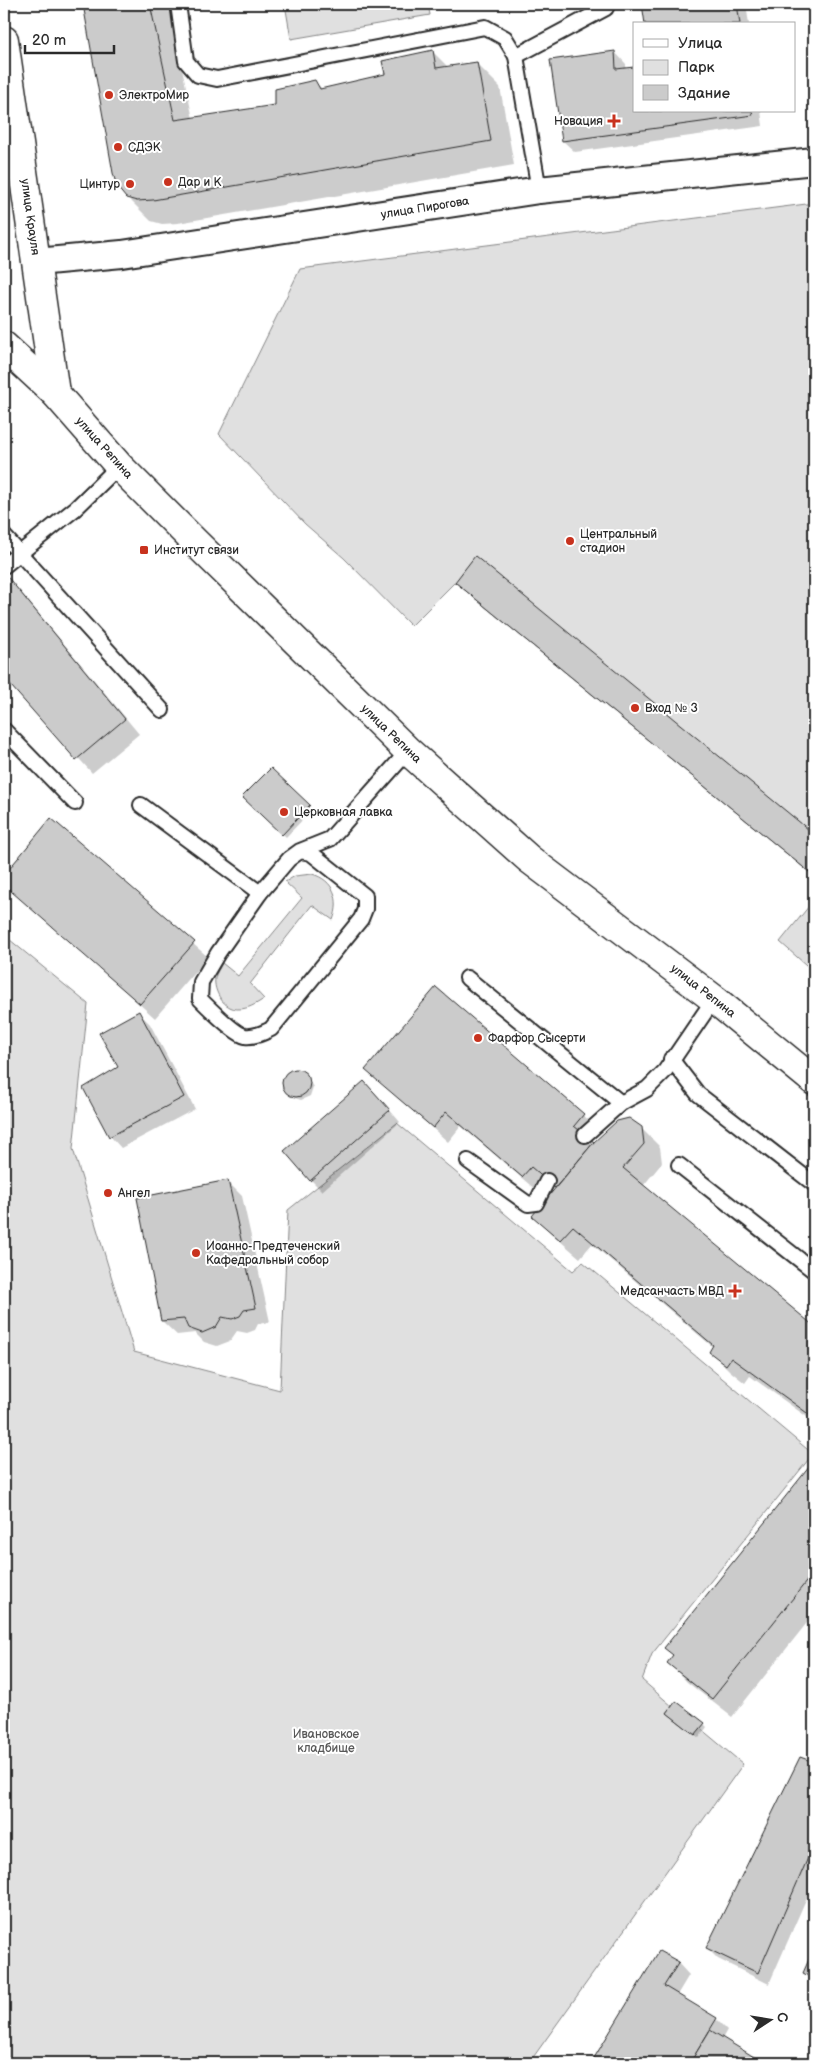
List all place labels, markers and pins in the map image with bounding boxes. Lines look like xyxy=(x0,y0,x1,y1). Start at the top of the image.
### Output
place label: ЭлектроМир xyxy=(119,88,189,103)
marker: ЭлектроМир xyxy=(103,89,115,101)
place label: Новация xyxy=(554,114,603,129)
marker: Новация xyxy=(607,114,621,128)
place label: СДЭК xyxy=(128,140,161,155)
marker: СДЭК xyxy=(112,141,124,153)
place label: Дар и К xyxy=(178,175,222,190)
marker: Дар и К xyxy=(162,176,174,188)
place label: Цинтур xyxy=(79,177,120,192)
marker: Цинтур xyxy=(124,178,136,190)
place label: Центральный стадион xyxy=(580,527,657,556)
marker: Центральный стадион xyxy=(564,535,576,547)
place label: Институт связи xyxy=(154,543,239,558)
marker: Институт связи xyxy=(138,544,150,556)
place label: Вход № 3 xyxy=(645,701,698,716)
marker: Вход № 3 xyxy=(629,702,641,714)
place label: Церковная лавка xyxy=(294,805,393,820)
marker: Церковная лавка xyxy=(278,806,290,818)
place label: Фарфор Сысерти xyxy=(488,1031,586,1046)
marker: Фарфор Сысерти xyxy=(472,1032,484,1044)
place label: Ангел xyxy=(117,1186,150,1201)
marker: Ангел xyxy=(102,1187,114,1199)
place label: Иоанно-Предтеченский Кафедральный собор xyxy=(206,1239,340,1268)
marker: Иоанно-Предтеченский Кафедральный собор xyxy=(190,1247,202,1259)
place label: Медсанчасть МВД xyxy=(620,1284,724,1299)
marker: Медсанчасть МВД xyxy=(728,1284,742,1298)

